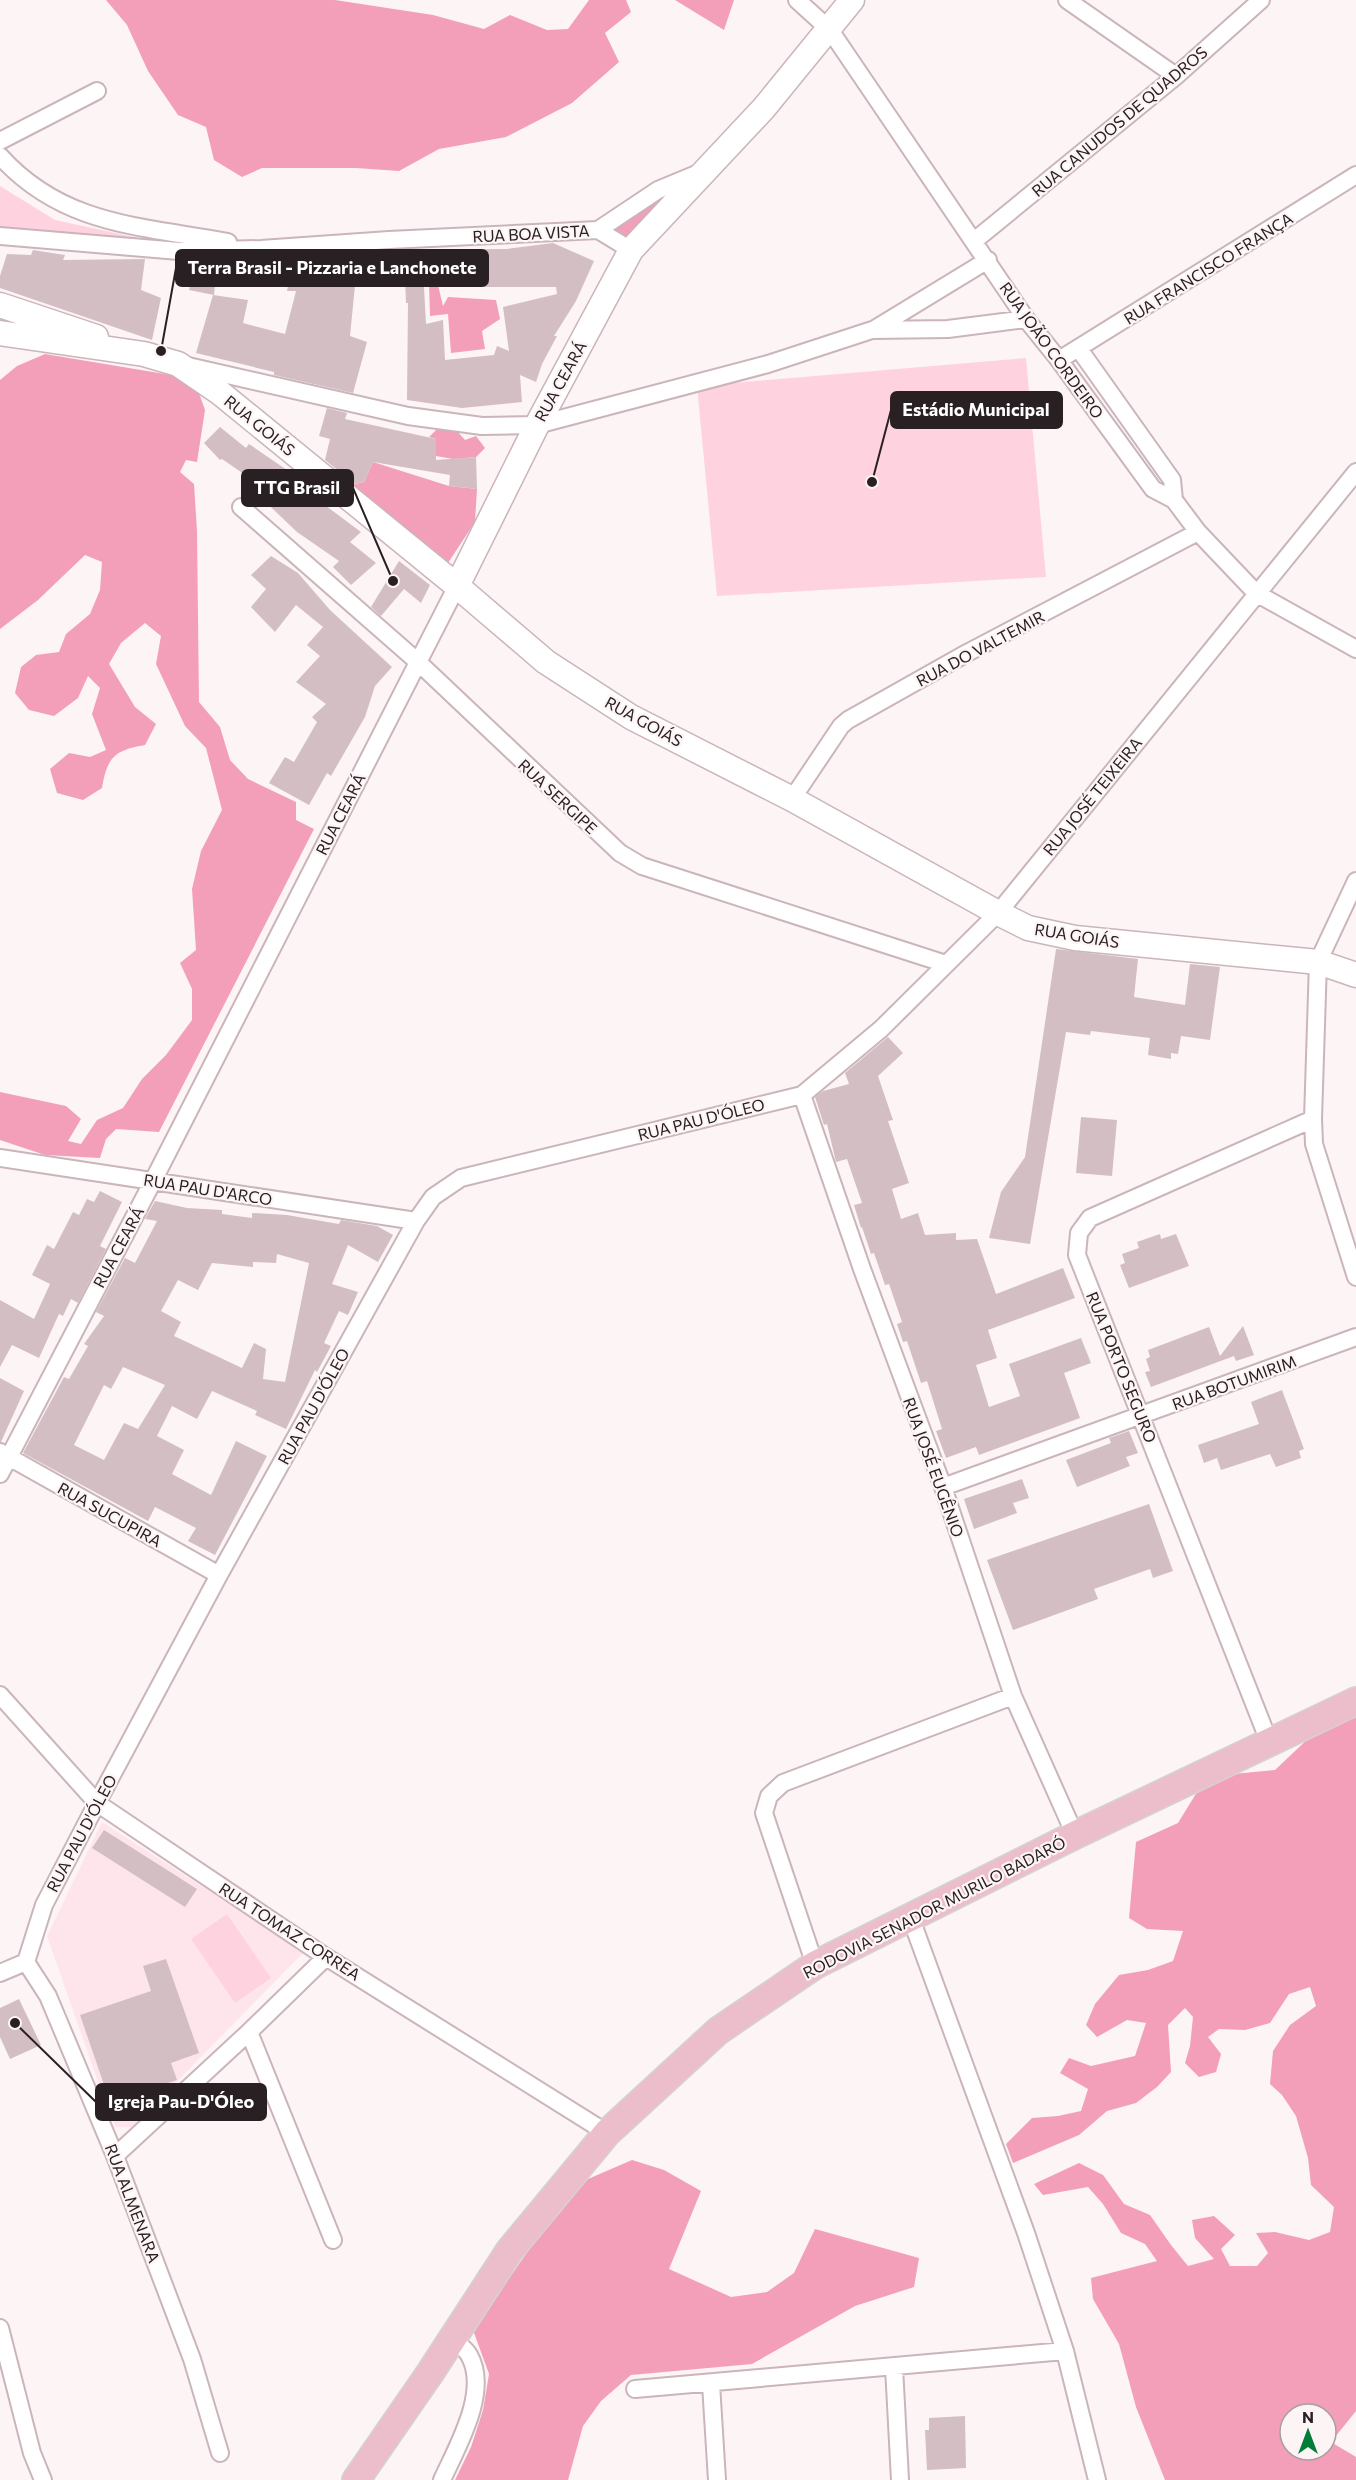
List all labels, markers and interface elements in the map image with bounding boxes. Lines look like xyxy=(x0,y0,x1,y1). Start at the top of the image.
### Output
street label: RUA CANUDOS DE QUADROS xyxy=(1027,42,1211,200)
street label: RUA FRANCISCO FRANÇA xyxy=(1120,208,1296,328)
street label: RUA BOA VISTA xyxy=(472,220,590,246)
callout: Terra Brasil - Pizzaria e Lanchonete xyxy=(176,250,488,286)
text: Terra Brasil - Pizzaria e Lanchonete xyxy=(188,256,476,278)
street label: RUA JOÃO CORDEIRO xyxy=(996,278,1108,422)
street label: RUA CEARÁ xyxy=(530,337,590,425)
street label: RUA GOIÁS xyxy=(221,391,299,459)
callout: Estádio Municipal xyxy=(891,392,1062,428)
text: Estádio Municipal xyxy=(902,398,1050,420)
callout: TTG Brasil xyxy=(242,470,353,506)
text: TTG Brasil xyxy=(254,476,340,498)
street label: RUA DO VALTEMIR xyxy=(913,606,1048,690)
street label: RUA GOIÁS xyxy=(602,692,686,750)
street label: RUA JOSÉ TEIXEIRA xyxy=(1039,733,1145,859)
street label: RUA SERGIPE xyxy=(515,755,601,837)
street label: RUA CEARÁ xyxy=(311,770,369,858)
street label: RUA GOIÁS xyxy=(1033,919,1121,951)
street label: RUA PAU D'ÓLEO xyxy=(636,1094,766,1144)
street label: RUA PAU D'ARCO xyxy=(142,1169,274,1209)
street label: RUA CEARÁ xyxy=(89,1203,147,1291)
street label: RUA PORTO SEGURO xyxy=(1083,1289,1161,1445)
street label: RUA PAU D'ÓLEO xyxy=(273,1345,353,1467)
street label: RUA BOTUMIRIM xyxy=(1169,1351,1299,1413)
street label: RUA JOSÉ EUGÊNIO xyxy=(900,1394,968,1540)
street label: RUA SUCUPIRA xyxy=(55,1478,165,1550)
street label: RUA PAU D'ÓLEO xyxy=(42,1771,120,1895)
street label: RODOVIA SENADOR MURILO BADARÓ xyxy=(799,1832,1069,1982)
street label: RUA TOMAZ CORREA xyxy=(216,1878,364,1984)
callout: Igreja Pau-D'Óleo xyxy=(96,2084,266,2120)
text: Igreja Pau-D'Óleo xyxy=(108,2090,254,2112)
street label: RUA ALMENARA xyxy=(102,2141,164,2265)
north arrow xyxy=(1278,2402,1338,2462)
text: N xyxy=(1302,2407,1314,2426)

